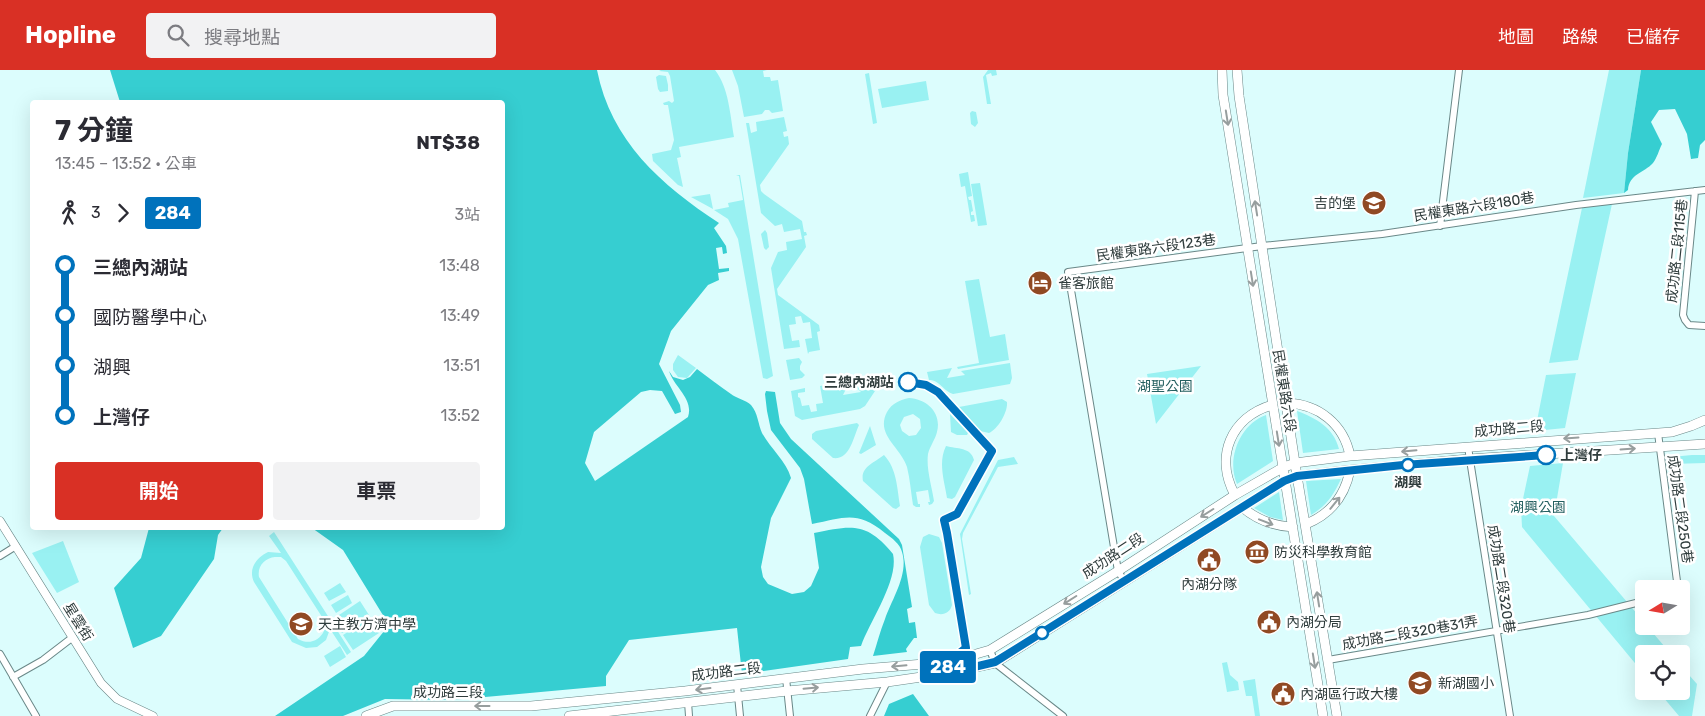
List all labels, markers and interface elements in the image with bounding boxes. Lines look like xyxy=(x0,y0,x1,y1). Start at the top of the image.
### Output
search box xyxy=(146,13,496,58)
text: Hopline xyxy=(25,21,116,49)
icon: search xyxy=(164,21,192,49)
text: 搜尋地點 xyxy=(204,26,280,49)
text: 地圖 xyxy=(1498,26,1534,48)
text: 路線 xyxy=(1562,26,1598,48)
text: 已儲存 xyxy=(1626,26,1680,48)
one-way arrow xyxy=(1222,110,1232,126)
text: 7 分鐘 xyxy=(55,114,133,147)
text: NT$38 xyxy=(416,131,480,154)
text: 13:45 – 13:52 · 公車 xyxy=(55,154,197,173)
street label: 民權東路六段180巷 xyxy=(1413,189,1535,225)
school or university icon: 吉的堡 xyxy=(1361,190,1387,216)
place label: 吉的堡 xyxy=(1314,195,1356,212)
street label: 成功路二段115巷 xyxy=(1663,198,1691,304)
icon: walk xyxy=(55,199,83,227)
icon: forward xyxy=(109,199,137,227)
one-way arrow xyxy=(1251,200,1261,216)
text: 284 xyxy=(155,202,191,224)
text: 3 xyxy=(91,203,101,222)
text: 3站 xyxy=(454,205,480,224)
street label: 民權東路六段123巷 xyxy=(1095,231,1217,265)
text: 三總內湖站 xyxy=(93,256,188,279)
text: 13:48 xyxy=(439,256,480,275)
hotel icon: 雀客旅館 xyxy=(1027,270,1053,296)
one-way arrow xyxy=(1247,271,1257,287)
place label: 雀客旅館 xyxy=(1058,275,1114,292)
text: 國防醫學中心 xyxy=(93,306,207,329)
text: 13:49 xyxy=(440,306,480,325)
street label: 民權東路六段 xyxy=(1269,348,1299,434)
text: 湖興 xyxy=(93,356,131,379)
text: 13:51 xyxy=(443,356,480,375)
marker: 三總內湖站 xyxy=(898,372,918,392)
place label: 三總內湖站 xyxy=(824,374,894,391)
park label: 湖聖公園 xyxy=(1137,378,1193,395)
text: 上灣仔 xyxy=(93,406,150,429)
text: 13:52 xyxy=(441,406,480,425)
street label: 成功路二段 xyxy=(1473,417,1545,441)
one-way arrow xyxy=(1273,431,1283,447)
one-way arrow xyxy=(1564,434,1580,443)
one-way arrow xyxy=(1620,444,1636,453)
marker: 上灣仔 xyxy=(1536,445,1556,465)
one-way arrow xyxy=(1402,447,1418,456)
place label: 上灣仔 xyxy=(1560,447,1602,464)
street label: 成功路二段250巷 xyxy=(1664,454,1696,564)
marker: 湖興 xyxy=(1401,458,1415,472)
button: 開始 xyxy=(55,462,263,520)
button: 車票 xyxy=(273,462,480,520)
place label: 湖興 xyxy=(1394,474,1422,491)
one-way arrow xyxy=(1330,497,1341,510)
park label: 湖興公園 xyxy=(1510,499,1566,516)
one-way arrow xyxy=(1201,508,1215,518)
one-way arrow xyxy=(1258,517,1273,527)
street label: 成功路二段320巷 xyxy=(1484,524,1518,634)
street label: 成功路二段 xyxy=(1079,530,1147,582)
museum icon: 防災科學教育館 xyxy=(1244,539,1270,565)
place label: 防災科學教育館 xyxy=(1274,544,1372,561)
public building icon: 內湖分隊 xyxy=(1196,547,1222,573)
place label: 內湖分隊 xyxy=(1181,576,1237,593)
north arrow xyxy=(1635,580,1690,635)
map controls xyxy=(1635,580,1690,700)
one-way arrow xyxy=(1313,591,1323,607)
one-way arrow xyxy=(1064,595,1078,605)
street label: 星雲街 xyxy=(60,600,96,644)
public building icon: 內湖分局 xyxy=(1256,609,1282,635)
school or university icon: 天主教方濟中學 xyxy=(288,611,314,637)
street label: 成功路二段320巷31弄 xyxy=(1341,613,1479,653)
place label: 內湖分局 xyxy=(1286,614,1342,631)
place label: 天主教方濟中學 xyxy=(318,616,416,633)
unlabelled marker xyxy=(1035,626,1049,640)
button: locate xyxy=(1635,645,1690,700)
line badge: 284 xyxy=(919,651,977,683)
one-way arrow xyxy=(1310,653,1320,669)
text: 284 xyxy=(930,656,966,678)
street label: 成功路二段 xyxy=(690,659,762,685)
one-way arrow xyxy=(892,661,908,671)
school or university icon: 新湖國小 xyxy=(1407,670,1433,696)
place label: 新湖國小 xyxy=(1438,675,1494,692)
public building icon: 內湖區行政大樓 xyxy=(1270,681,1296,707)
street label: 成功路三段 xyxy=(413,684,483,701)
one-way arrow xyxy=(695,684,711,694)
one-way arrow xyxy=(803,684,819,693)
place label: 內湖區行政大樓 xyxy=(1300,686,1398,703)
one-way arrow xyxy=(474,701,490,711)

